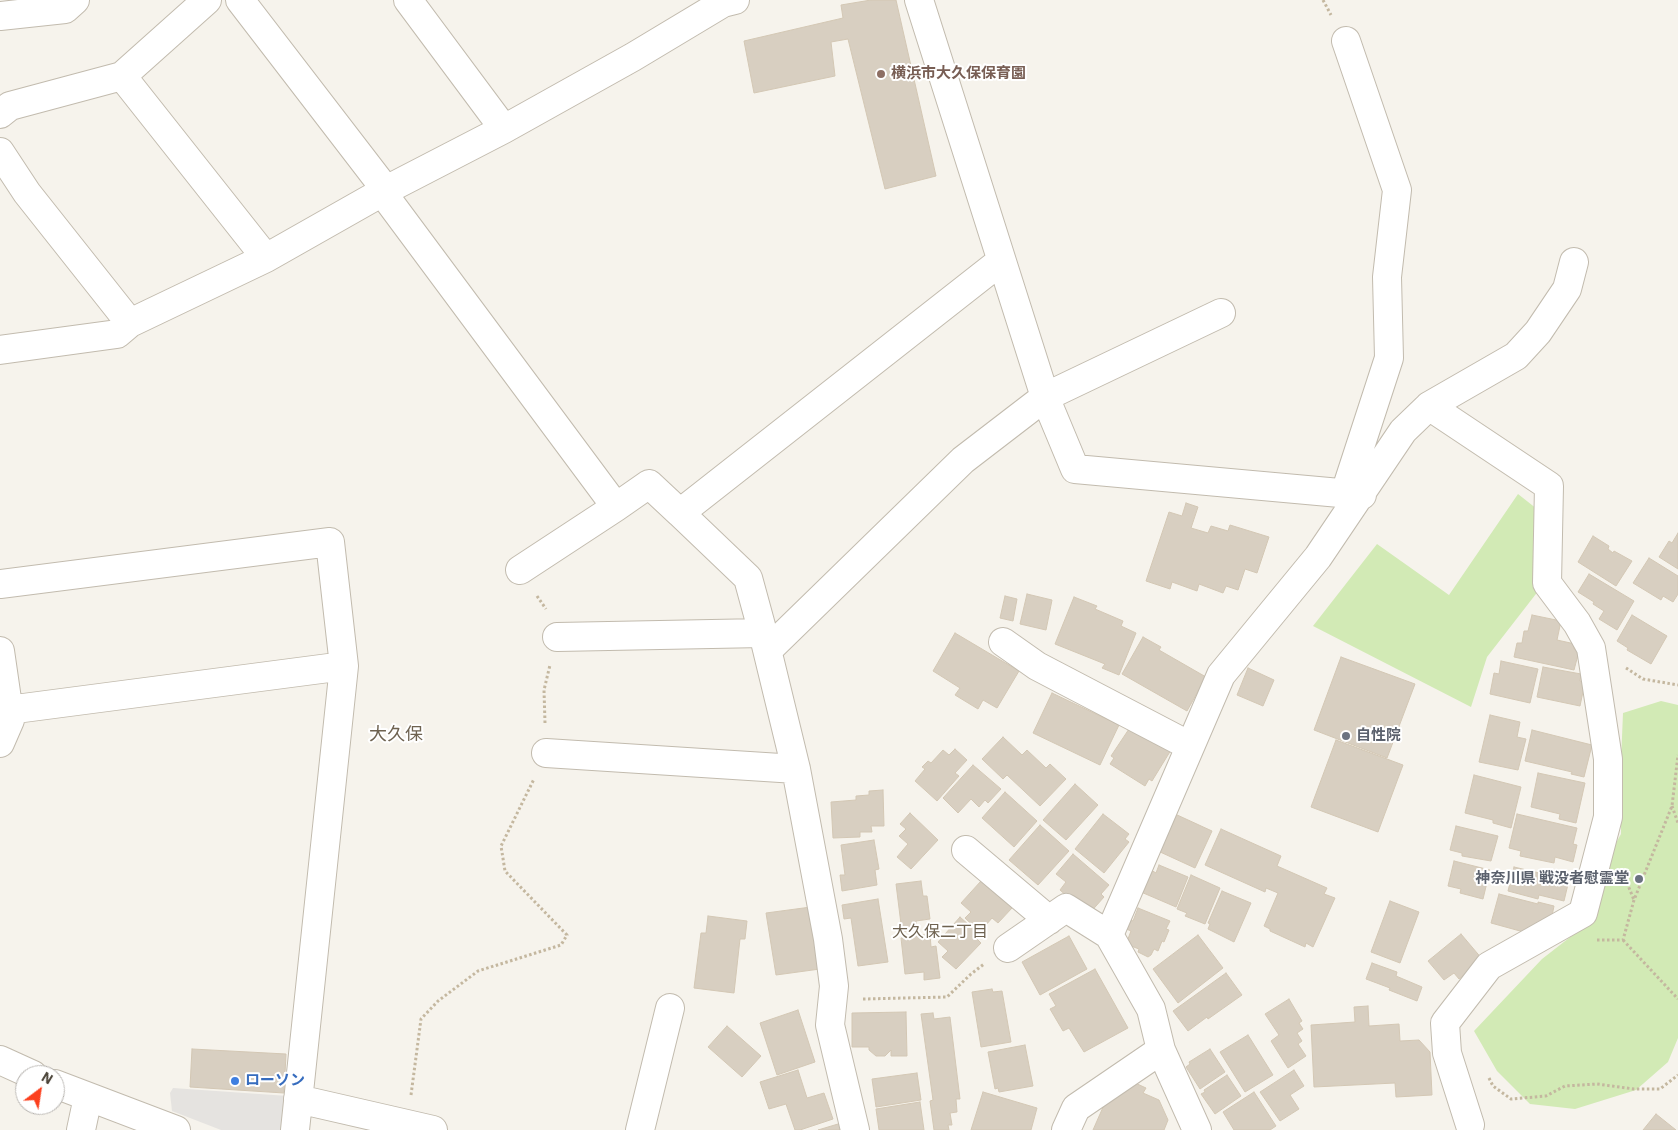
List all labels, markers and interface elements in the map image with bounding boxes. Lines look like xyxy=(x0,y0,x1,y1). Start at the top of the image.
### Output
place label: 横浜市大久保保育園 xyxy=(891,65,1026,83)
marker: 横浜市大久保保育園 xyxy=(875,68,887,80)
district label: 大久保 xyxy=(369,724,423,746)
place label: 自性院 xyxy=(1356,727,1401,745)
marker: 自性院 xyxy=(1340,730,1352,742)
place label: 神奈川県 戦没者慰霊堂 xyxy=(1475,870,1629,888)
marker: 神奈川県 戦没者慰霊堂 xyxy=(1633,873,1645,885)
district label: 大久保二丁目 xyxy=(892,922,988,942)
north arrow xyxy=(15,1065,65,1115)
text: N xyxy=(38,1068,56,1088)
place label: ローソン xyxy=(245,1072,305,1090)
marker: ローソン xyxy=(229,1075,241,1087)

